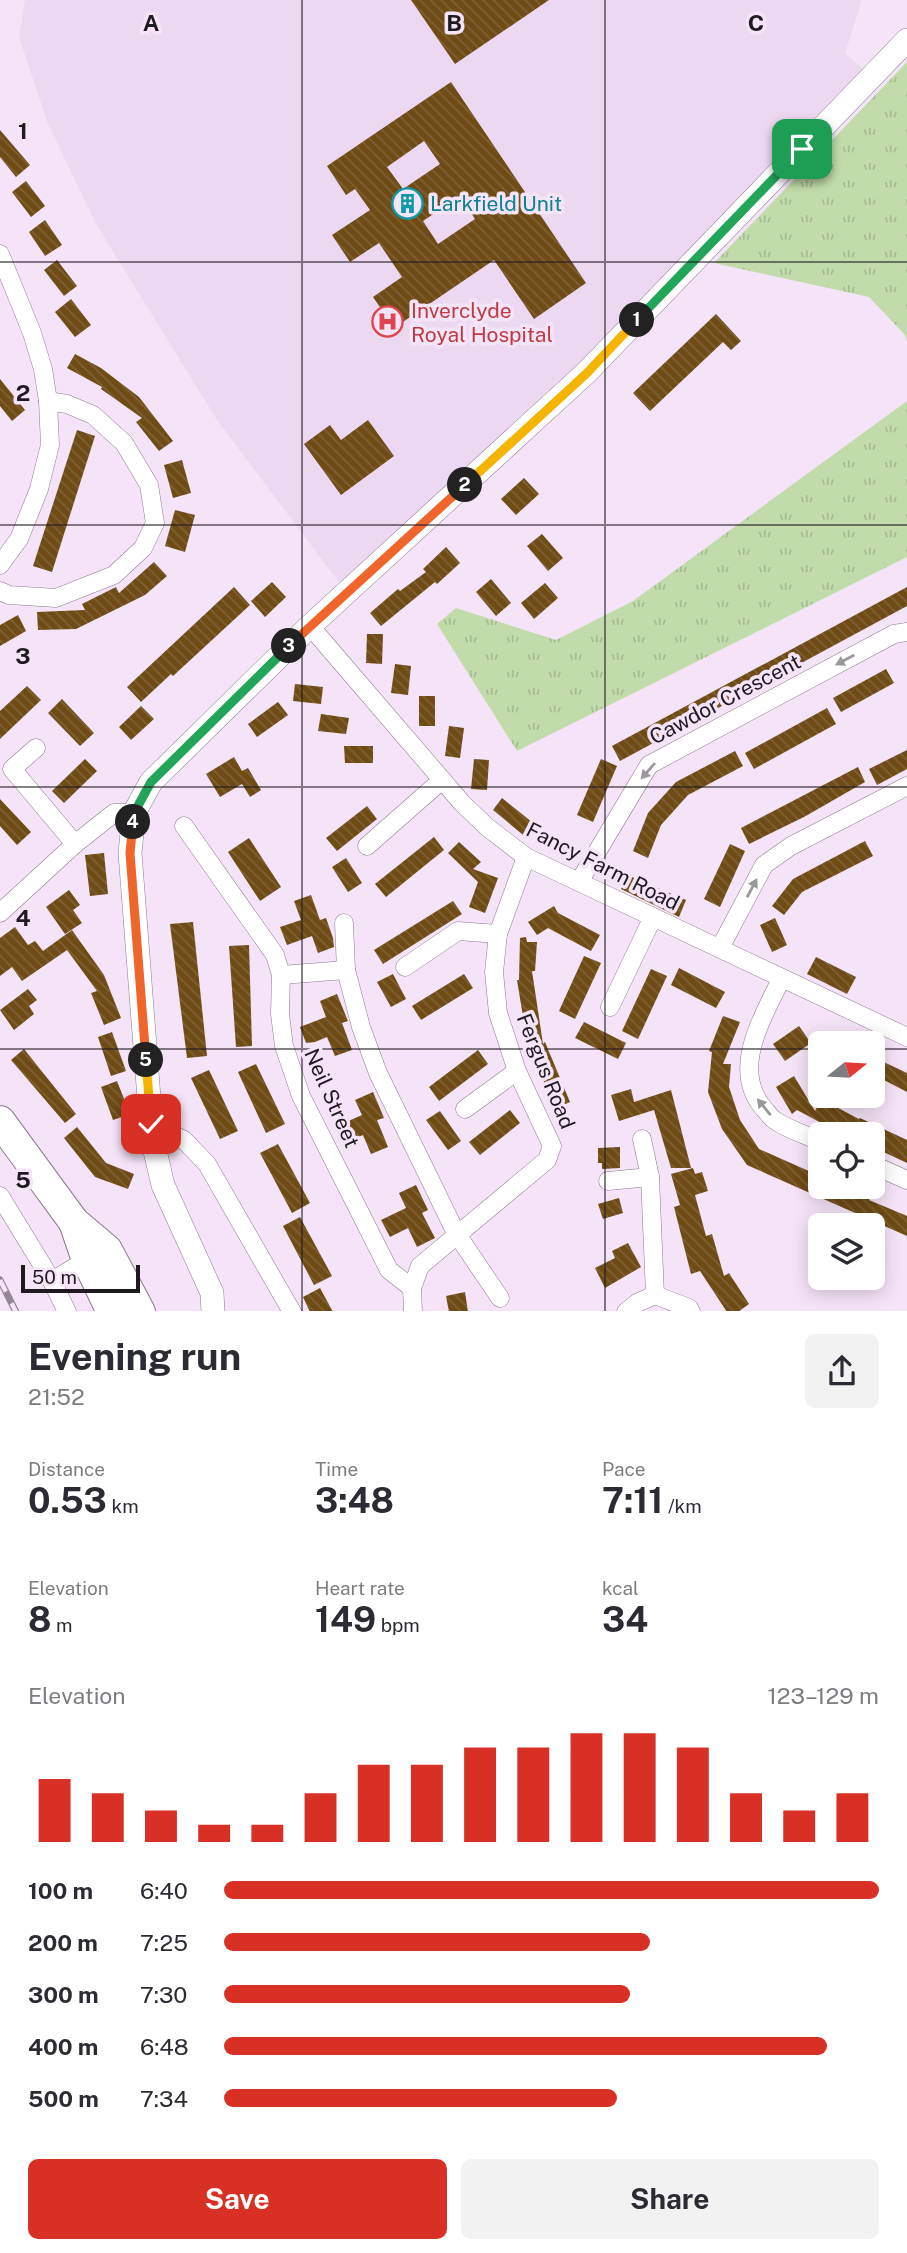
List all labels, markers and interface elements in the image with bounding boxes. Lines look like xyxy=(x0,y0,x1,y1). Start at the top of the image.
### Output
text: A xyxy=(143,9,160,36)
text: B xyxy=(446,9,462,36)
text: C xyxy=(748,9,764,36)
text: 1 xyxy=(18,117,28,144)
pin xyxy=(772,119,832,179)
icon: arrive xyxy=(783,130,821,168)
building icon: Larkfield Unit xyxy=(390,186,424,220)
place label: Larkfield Unit xyxy=(430,191,562,216)
place label: Inverclyde Royal Hospital xyxy=(411,298,553,347)
pin: 1 xyxy=(620,302,654,338)
hospital icon: Inverclyde Royal Hospital xyxy=(371,305,405,339)
text: 1 xyxy=(632,308,641,330)
text: 2 xyxy=(16,379,30,406)
pin: 2 xyxy=(448,468,482,503)
text: 2 xyxy=(458,473,471,495)
pin: 3 xyxy=(272,628,306,664)
text: 3 xyxy=(282,634,295,656)
text: 3 xyxy=(15,642,31,669)
street label: Cawdor Crescent xyxy=(645,649,805,749)
one-way arrow xyxy=(836,654,855,666)
one-way arrow xyxy=(640,762,656,780)
pin: 4 xyxy=(116,804,150,840)
text: 4 xyxy=(126,810,139,832)
street label: Fancy Farm Road xyxy=(522,817,684,915)
one-way arrow xyxy=(746,878,758,897)
text: 4 xyxy=(15,904,31,931)
street label: Fergus Road xyxy=(512,1010,580,1132)
north arrow xyxy=(808,1031,886,1108)
map controls xyxy=(808,1031,885,1290)
pin: 5 xyxy=(128,1042,164,1078)
street label: Neil Street xyxy=(299,1045,365,1151)
text: 5 xyxy=(139,1048,152,1070)
pin xyxy=(121,1094,181,1154)
one-way arrow xyxy=(756,1098,771,1116)
icon: check xyxy=(132,1105,170,1143)
button: locate xyxy=(808,1122,885,1199)
text: 5 xyxy=(15,1166,31,1193)
button: layers xyxy=(808,1213,885,1290)
scale bar xyxy=(21,1262,140,1294)
text: 50 m xyxy=(32,1266,77,1288)
text: Evening run xyxy=(28,1334,241,1379)
button: share xyxy=(805,1334,879,1408)
text: 21:52 xyxy=(28,1383,85,1410)
text: Distance xyxy=(28,1458,105,1480)
text: Time xyxy=(315,1458,358,1480)
text: Pace xyxy=(602,1458,645,1480)
text: 0.53 xyxy=(28,1480,107,1521)
text: 3:48 xyxy=(315,1480,394,1521)
text: 7:11 xyxy=(602,1480,663,1521)
text: km xyxy=(107,1495,139,1517)
text: /km xyxy=(663,1495,702,1517)
text: Elevation xyxy=(28,1577,109,1599)
text: Heart rate xyxy=(315,1577,405,1599)
text: kcal xyxy=(602,1577,639,1599)
text: 8 xyxy=(28,1599,52,1640)
text: 149 xyxy=(315,1599,376,1640)
text: 34 xyxy=(602,1599,648,1640)
text: m xyxy=(52,1614,73,1636)
text: bpm xyxy=(376,1614,420,1636)
text: Elevation xyxy=(28,1682,126,1709)
text: 123–129 m xyxy=(768,1682,879,1709)
text: 100 m xyxy=(28,1877,93,1904)
text: 6:40 xyxy=(140,1877,188,1904)
text: 200 m xyxy=(28,1929,98,1956)
text: 7:25 xyxy=(140,1929,188,1956)
text: 300 m xyxy=(28,1981,99,2008)
text: 7:30 xyxy=(140,1981,187,2008)
text: 400 m xyxy=(28,2033,98,2060)
text: 6:48 xyxy=(140,2033,189,2060)
text: 500 m xyxy=(28,2085,99,2112)
text: 7:34 xyxy=(140,2085,188,2112)
button: Save xyxy=(28,2159,447,2239)
button: Share xyxy=(461,2159,879,2239)

